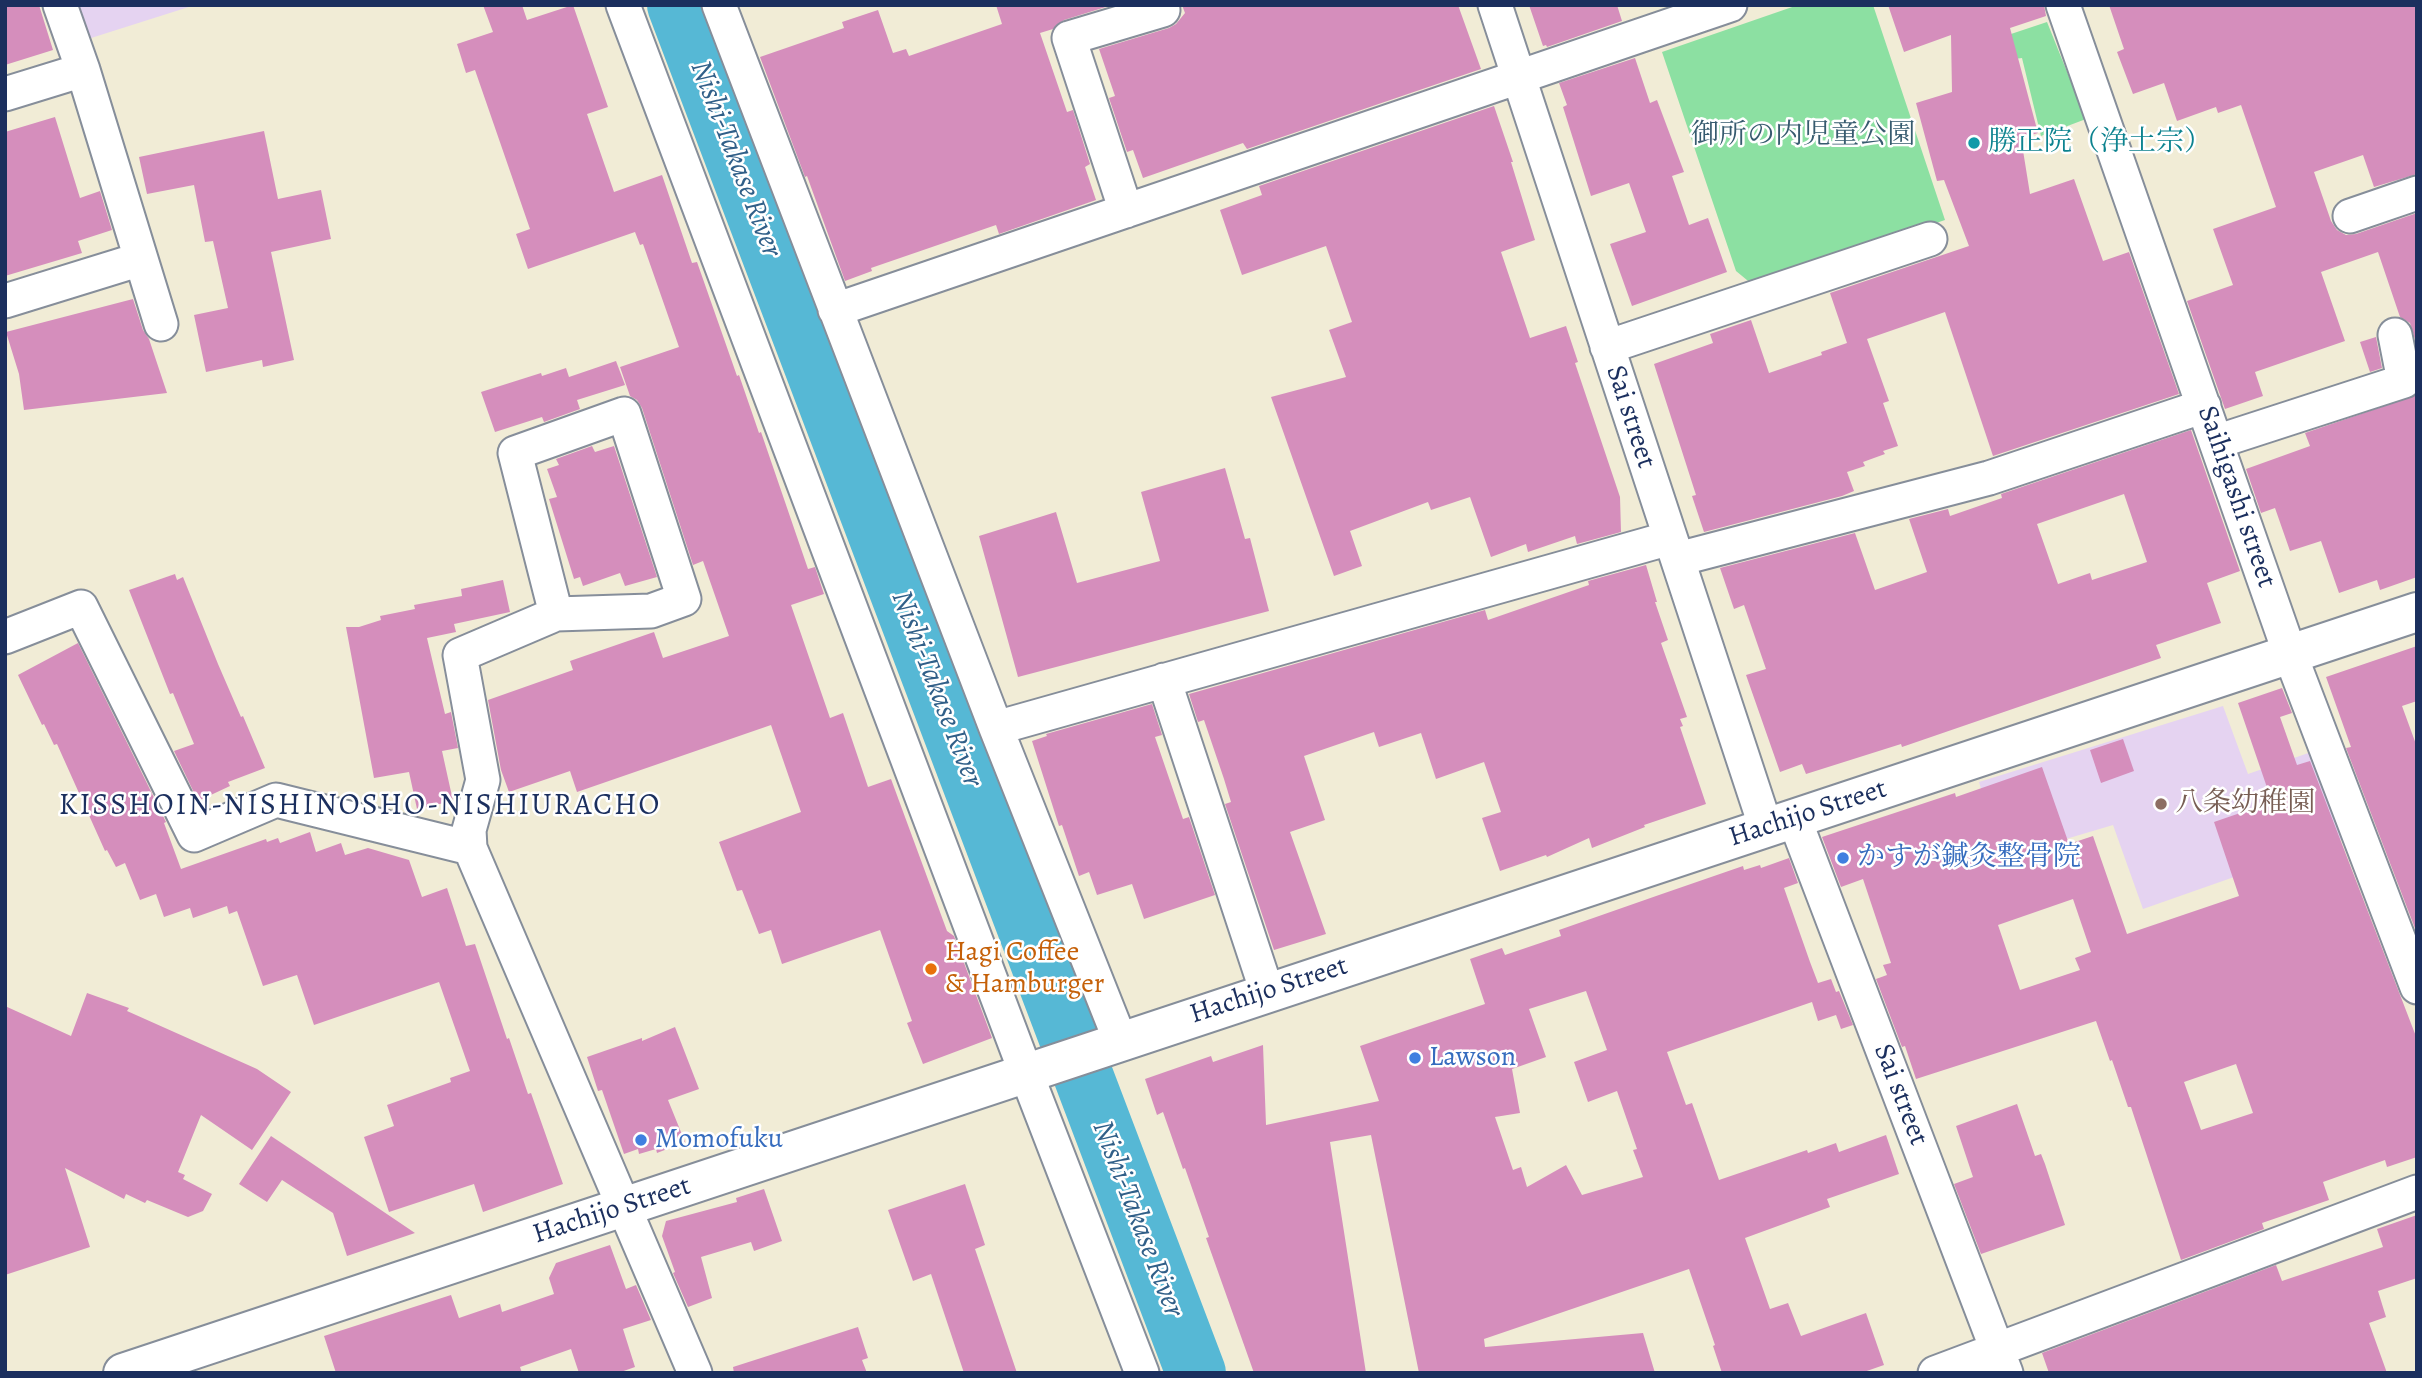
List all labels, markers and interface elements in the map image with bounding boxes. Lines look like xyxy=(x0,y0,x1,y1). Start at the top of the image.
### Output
water label: Nishi-Takase River xyxy=(681,56,789,262)
park label: 御所の内児童公園 xyxy=(1691,119,1915,153)
place label: 勝正院（浄土宗） xyxy=(1988,126,2212,160)
marker: 勝正院（浄土宗） xyxy=(1966,135,1982,151)
street label: Sai street xyxy=(1598,361,1662,473)
street label: Saihigashi street xyxy=(2189,402,2283,592)
water label: Nishi-Takase River xyxy=(882,586,990,792)
street label: Hachijo Street xyxy=(1725,773,1891,855)
place label: 八条幼稚園 xyxy=(2175,787,2315,821)
district label: KISSHOIN-NISHINOSHO-NISHIURACHO xyxy=(63,789,657,825)
marker: 八条幼稚園 xyxy=(2153,796,2169,812)
place label: かすが鍼灸整骨院 xyxy=(1857,841,2081,875)
marker: かすが鍼灸整骨院 xyxy=(1835,850,1851,866)
place label: Hagi Coffee & Hamburger xyxy=(945,936,1104,1002)
street label: Hachijo Street xyxy=(1186,950,1352,1032)
marker: Hagi Coffee & Hamburger xyxy=(923,961,939,977)
street label: Sai street xyxy=(1865,1039,1935,1151)
place label: Lawson xyxy=(1429,1041,1516,1075)
marker: Lawson xyxy=(1407,1050,1423,1066)
water label: Nishi-Takase River xyxy=(1083,1116,1191,1322)
place label: Momofuku xyxy=(655,1123,783,1157)
marker: Momofuku xyxy=(633,1132,649,1148)
street label: Hachijo Street xyxy=(529,1170,695,1252)

